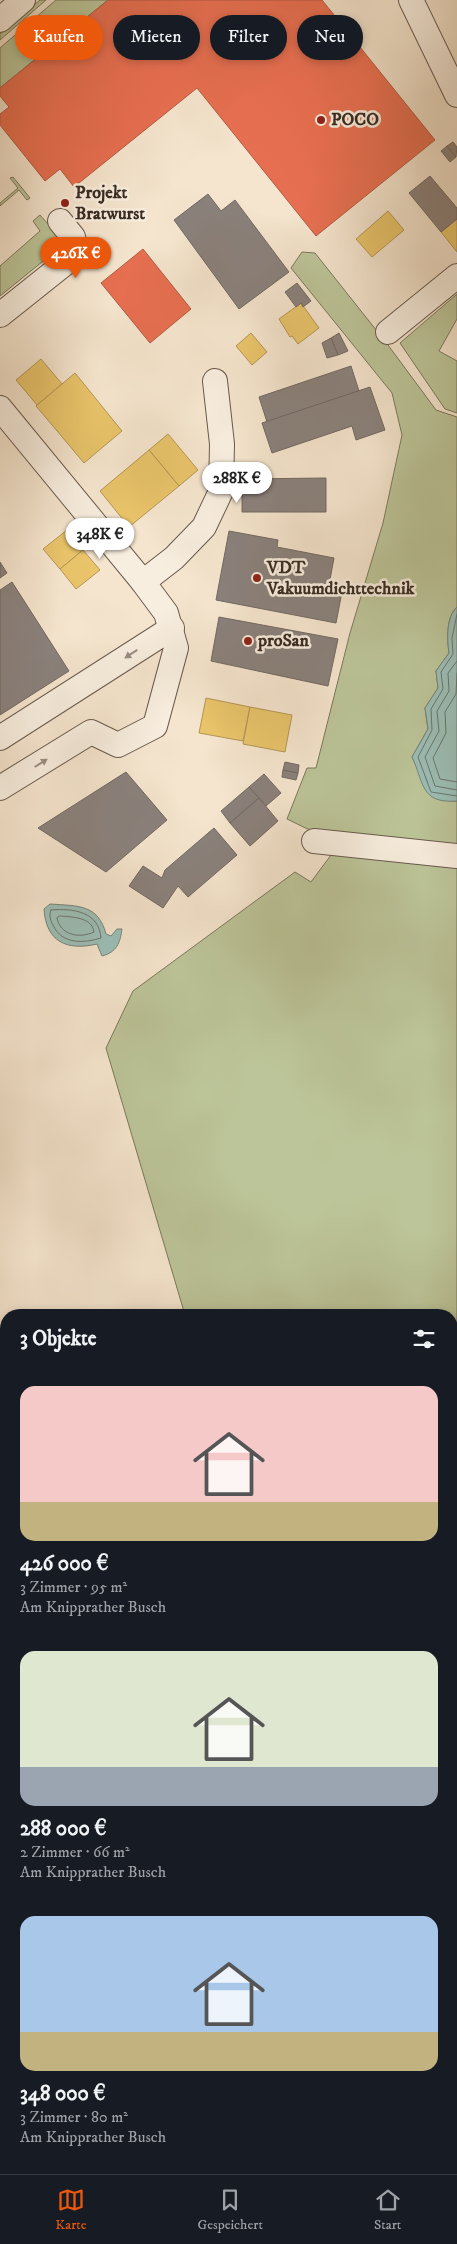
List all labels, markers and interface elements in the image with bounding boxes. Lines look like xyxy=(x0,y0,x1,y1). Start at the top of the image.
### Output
chip: Kaufen xyxy=(15,15,103,60)
chip: Mieten xyxy=(113,15,200,60)
chip: Filter xyxy=(210,15,287,60)
chip: Neu xyxy=(297,15,363,60)
place label: POCO xyxy=(331,109,379,131)
marker: POCO xyxy=(315,114,327,126)
place label: Projekt Bratwurst xyxy=(75,182,145,225)
marker: Projekt Bratwurst xyxy=(59,197,71,209)
pin: 426K € xyxy=(35,236,117,279)
text: 426K € xyxy=(51,243,101,263)
pin: 288K € xyxy=(196,462,278,504)
text: 288K € xyxy=(213,468,261,488)
pin: 348K € xyxy=(59,518,141,560)
text: 348K € xyxy=(76,524,124,544)
place label: VDT Vakuumdichttechnik xyxy=(266,557,416,600)
marker: VDT Vakuumdichttechnik xyxy=(251,572,263,584)
place label: proSan xyxy=(257,630,310,652)
marker: proSan xyxy=(242,635,254,647)
one-way arrow xyxy=(124,649,137,659)
one-way arrow xyxy=(35,758,48,767)
icon: filters xyxy=(410,1325,438,1353)
text: 3 Objekte xyxy=(20,1326,97,1352)
icon: home xyxy=(184,1419,274,1509)
text: 426 000 € xyxy=(20,1551,109,1577)
text: 3 Zimmer · 95 m² xyxy=(20,1577,127,1597)
text: Am Knipprather Busch xyxy=(20,1597,166,1617)
icon: home xyxy=(184,1684,274,1774)
text: 288 000 € xyxy=(20,1816,107,1842)
text: 2 Zimmer · 66 m² xyxy=(20,1842,130,1862)
text: Am Knipprather Busch xyxy=(20,1862,166,1882)
icon: home xyxy=(184,1949,274,2039)
text: 348 000 € xyxy=(20,2081,106,2107)
text: 3 Zimmer · 80 m² xyxy=(20,2107,128,2127)
text: Am Knipprather Busch xyxy=(20,2127,166,2147)
tab: Karte xyxy=(55,2186,87,2234)
tab: Gespeichert xyxy=(197,2186,263,2234)
tab: Start xyxy=(374,2186,402,2234)

